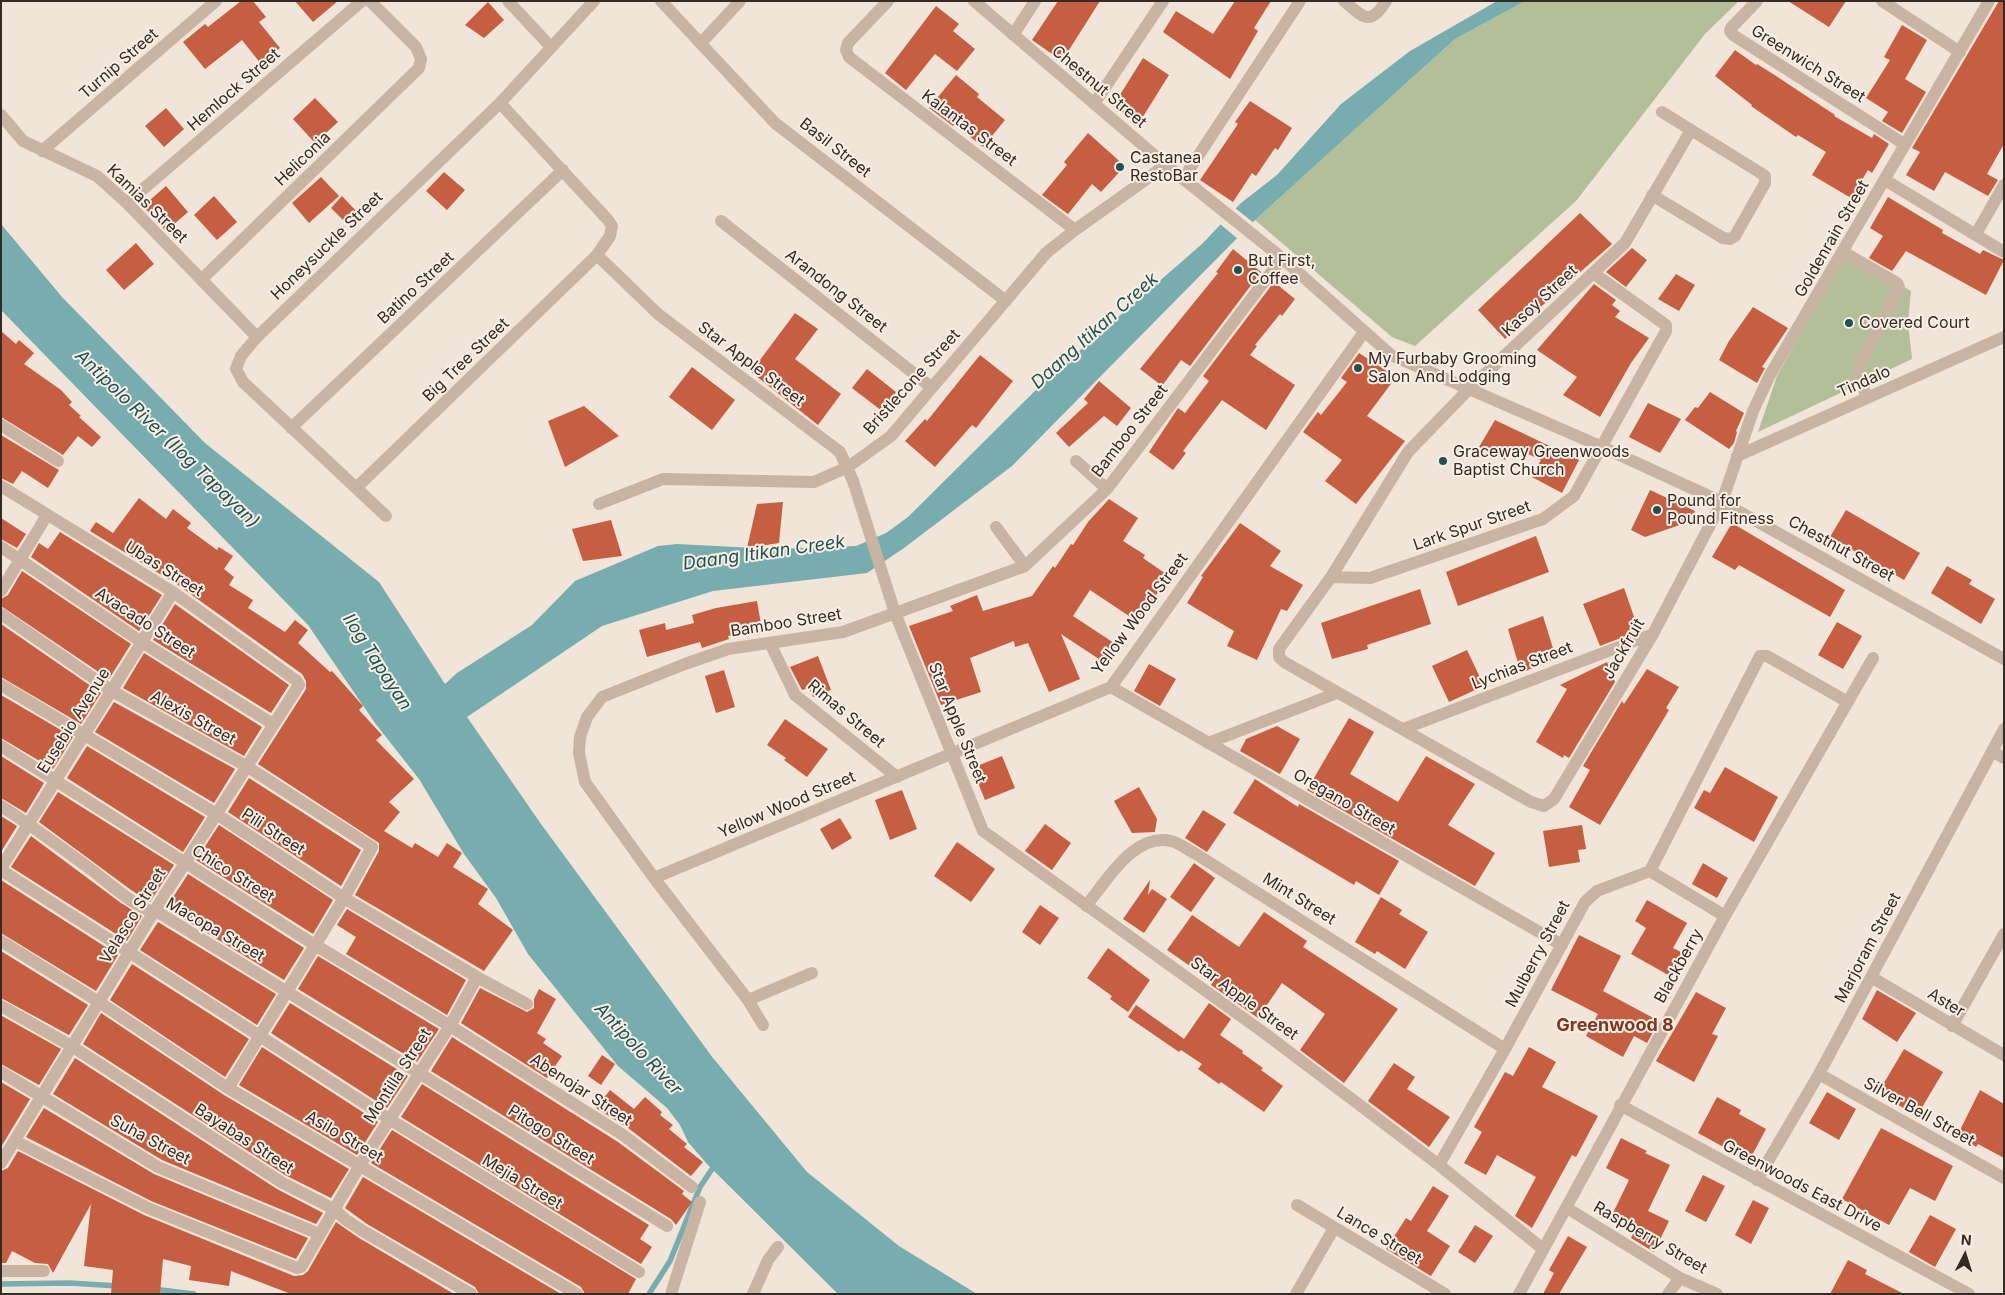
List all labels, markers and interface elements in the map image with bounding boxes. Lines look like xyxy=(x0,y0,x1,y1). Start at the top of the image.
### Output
street label: Greenwich Street xyxy=(1747,21,1869,107)
street label: Turnip Street xyxy=(76,25,162,103)
street label: Chestnut Street xyxy=(1048,42,1150,132)
street label: Hemlock Street xyxy=(184,45,284,135)
street label: Kalantas Street xyxy=(918,86,1020,170)
street label: Basil Street xyxy=(795,114,875,182)
street label: Heliconia xyxy=(271,128,335,190)
place label: Castanea RestoBar xyxy=(1130,148,1201,186)
street label: Kamias Street xyxy=(103,161,191,247)
marker: Castanea RestoBar xyxy=(1114,161,1126,173)
street label: Goldenrain Street xyxy=(1791,177,1873,301)
street label: Honeysuckle Street xyxy=(267,188,387,304)
street label: Arandong Street xyxy=(781,245,891,337)
street label: Batino Street xyxy=(374,248,458,328)
place label: But First, Coffee xyxy=(1248,251,1315,289)
street label: Kasoy Street xyxy=(1498,261,1582,341)
marker: But First, Coffee xyxy=(1232,264,1244,276)
water label: Daang Itikan Creek xyxy=(1027,268,1163,394)
place label: Covered Court xyxy=(1859,313,1970,333)
street label: Big Tree Street xyxy=(419,314,513,406)
marker: Covered Court xyxy=(1843,317,1855,329)
street label: Star Apple Street xyxy=(694,318,808,410)
street label: Bristlecone Street xyxy=(860,326,964,438)
water label: Antipolo River (Ilog Tapayan) xyxy=(71,345,263,533)
place label: My Furbaby Grooming Salon And Lodging xyxy=(1368,349,1537,387)
marker: My Furbaby Grooming Salon And Lodging xyxy=(1352,362,1364,374)
street label: Tindalo xyxy=(1835,362,1893,402)
street label: Bamboo Street xyxy=(1088,381,1172,481)
place label: Graceway Greenwoods Baptist Church xyxy=(1453,442,1630,480)
marker: Graceway Greenwoods Baptist Church xyxy=(1437,455,1449,467)
place label: Pound for Pound Fitness xyxy=(1667,491,1774,529)
street label: Lark Spur Street xyxy=(1411,497,1533,555)
marker: Pound for Pound Fitness xyxy=(1651,504,1663,516)
street label: Chestnut Street xyxy=(1785,512,1897,586)
water label: Daang Itikan Creek xyxy=(681,531,847,575)
street label: Ubas Street xyxy=(121,537,207,601)
street label: Yellow Wood Street xyxy=(1088,549,1192,679)
street label: Avacado Street xyxy=(91,584,199,662)
street label: Bamboo Street xyxy=(729,605,843,641)
water label: Ilog Tapayan xyxy=(338,610,416,714)
street label: Jackfruit xyxy=(1599,615,1649,683)
street label: Lychias Street xyxy=(1469,638,1575,694)
street label: Star Apple Street xyxy=(924,660,990,786)
street label: Eusebio Avenue xyxy=(34,665,114,777)
street label: Rimas Street xyxy=(803,676,889,752)
street label: Alexis Street xyxy=(147,687,239,749)
street label: Oregano Street xyxy=(1289,765,1399,839)
street label: Yellow Wood Street xyxy=(716,767,858,843)
street label: Pili Street xyxy=(238,804,308,860)
street label: Chico Street xyxy=(188,841,278,907)
street label: Velasco Street xyxy=(96,865,170,967)
street label: Mint Street xyxy=(1259,869,1339,929)
street label: Marjoram Street xyxy=(1831,890,1905,1006)
street label: Macopa Street xyxy=(162,894,268,966)
street label: Mulberry Street xyxy=(1502,897,1574,1011)
street label: Blackberry xyxy=(1651,926,1707,1006)
street label: Star Apple Street xyxy=(1186,953,1302,1045)
street label: Aster xyxy=(1924,984,1968,1022)
water label: Antipolo River xyxy=(590,998,686,1100)
district label: Greenwood 8 xyxy=(1556,1015,1674,1037)
street label: Montilla Street xyxy=(360,1025,436,1127)
street label: Abenojar Street xyxy=(526,1050,636,1130)
street label: Silver Bell Street xyxy=(1860,1074,1978,1150)
street label: Bayabas Street xyxy=(191,1100,297,1178)
street label: Pitogo Street xyxy=(504,1101,598,1169)
street label: Asilo Street xyxy=(302,1107,386,1167)
street label: Suha Street xyxy=(107,1111,193,1169)
street label: Greenwoods East Drive xyxy=(1719,1136,1885,1236)
street label: Mejia Street xyxy=(478,1151,566,1213)
street label: Raspberry Street xyxy=(1590,1198,1710,1278)
street label: Lance Street xyxy=(1333,1203,1425,1269)
north arrow xyxy=(1940,1230,1990,1280)
text: N xyxy=(1960,1231,1972,1248)

